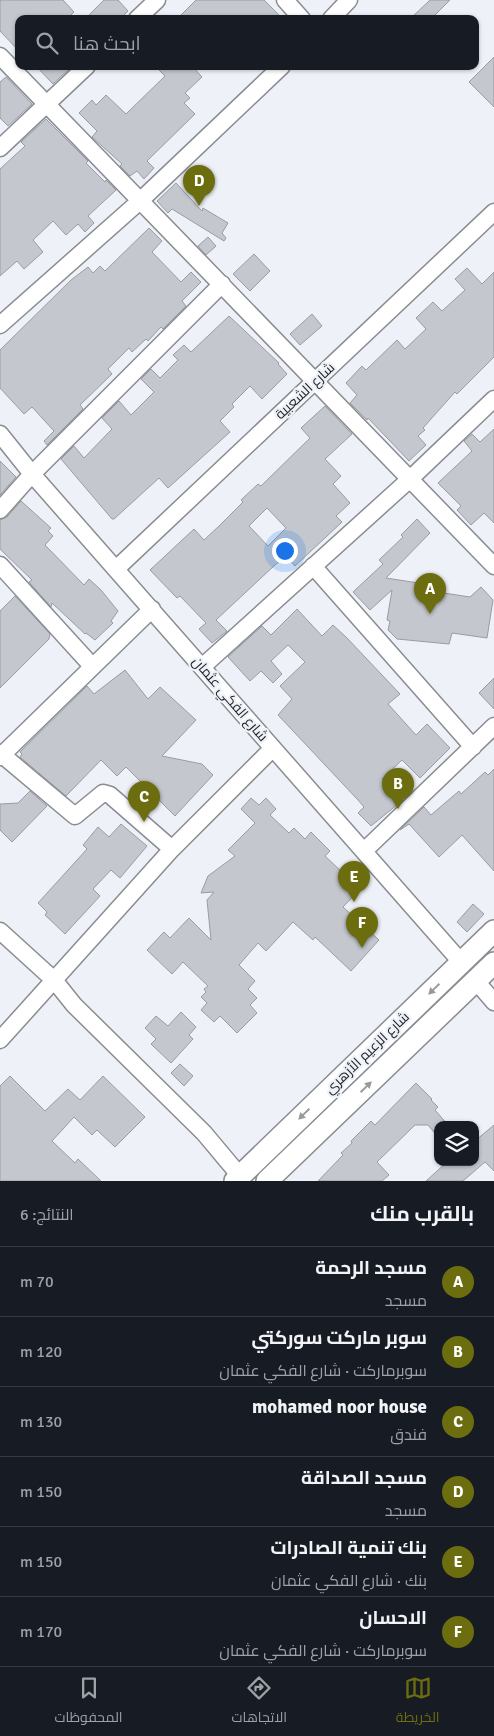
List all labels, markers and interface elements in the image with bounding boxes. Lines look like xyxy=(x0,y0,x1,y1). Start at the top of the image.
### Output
search box xyxy=(15,15,479,70)
icon: search xyxy=(33,29,61,57)
text: ابحث هنا xyxy=(73,32,141,56)
pin: D xyxy=(183,165,215,206)
street label: شارع الشعبية xyxy=(272,359,338,423)
your location xyxy=(272,538,298,564)
pin: A xyxy=(414,573,446,614)
street label: شارع الفكي عثمان xyxy=(186,653,271,747)
pin: B xyxy=(382,768,414,809)
pin: C xyxy=(128,781,160,822)
pin: E xyxy=(338,861,370,902)
pin: F xyxy=(346,907,378,948)
one-way arrow xyxy=(428,983,440,995)
street label: شارع الزعيم الأزهري xyxy=(321,1008,415,1100)
one-way arrow xyxy=(359,1081,371,1093)
one-way arrow xyxy=(298,1108,310,1120)
map controls xyxy=(434,1121,479,1166)
button: layers xyxy=(434,1121,479,1166)
text: بالقرب منك xyxy=(370,1201,474,1227)
text: النتائج: 6 xyxy=(20,1205,74,1225)
text: مسجد الرحمة xyxy=(315,1256,427,1280)
text: 70 m xyxy=(20,1272,54,1292)
text: A xyxy=(453,1272,463,1292)
text: مسجد xyxy=(385,1291,427,1311)
text: سوبر ماركت سوركتي xyxy=(252,1326,427,1350)
text: 120 m xyxy=(20,1342,62,1362)
text: B xyxy=(453,1342,463,1362)
text: سوبرماركت · شارع الفكي عثمان xyxy=(219,1361,427,1381)
text: mohamed noor house xyxy=(252,1395,427,1419)
text: 130 m xyxy=(20,1412,62,1432)
text: C xyxy=(453,1412,463,1432)
text: فندق xyxy=(390,1425,427,1445)
text: مسجد الصداقة xyxy=(301,1466,427,1490)
text: 150 m xyxy=(20,1482,62,1502)
text: D xyxy=(453,1482,463,1502)
text: مسجد xyxy=(385,1501,427,1521)
text: بنك تنمية الصادرات xyxy=(270,1536,427,1560)
text: 150 m xyxy=(20,1552,62,1572)
text: E xyxy=(453,1552,463,1572)
text: بنك · شارع الفكي عثمان xyxy=(271,1571,427,1591)
text: الاحسان xyxy=(359,1606,427,1630)
text: 170 m xyxy=(20,1622,62,1642)
text: F xyxy=(454,1622,462,1642)
text: سوبرماركت · شارع الفكي عثمان xyxy=(219,1641,427,1661)
tab: المحفوظات xyxy=(54,1674,123,1730)
tab: الاتجاهات xyxy=(232,1674,287,1730)
tab: الخريطة xyxy=(396,1674,440,1730)

